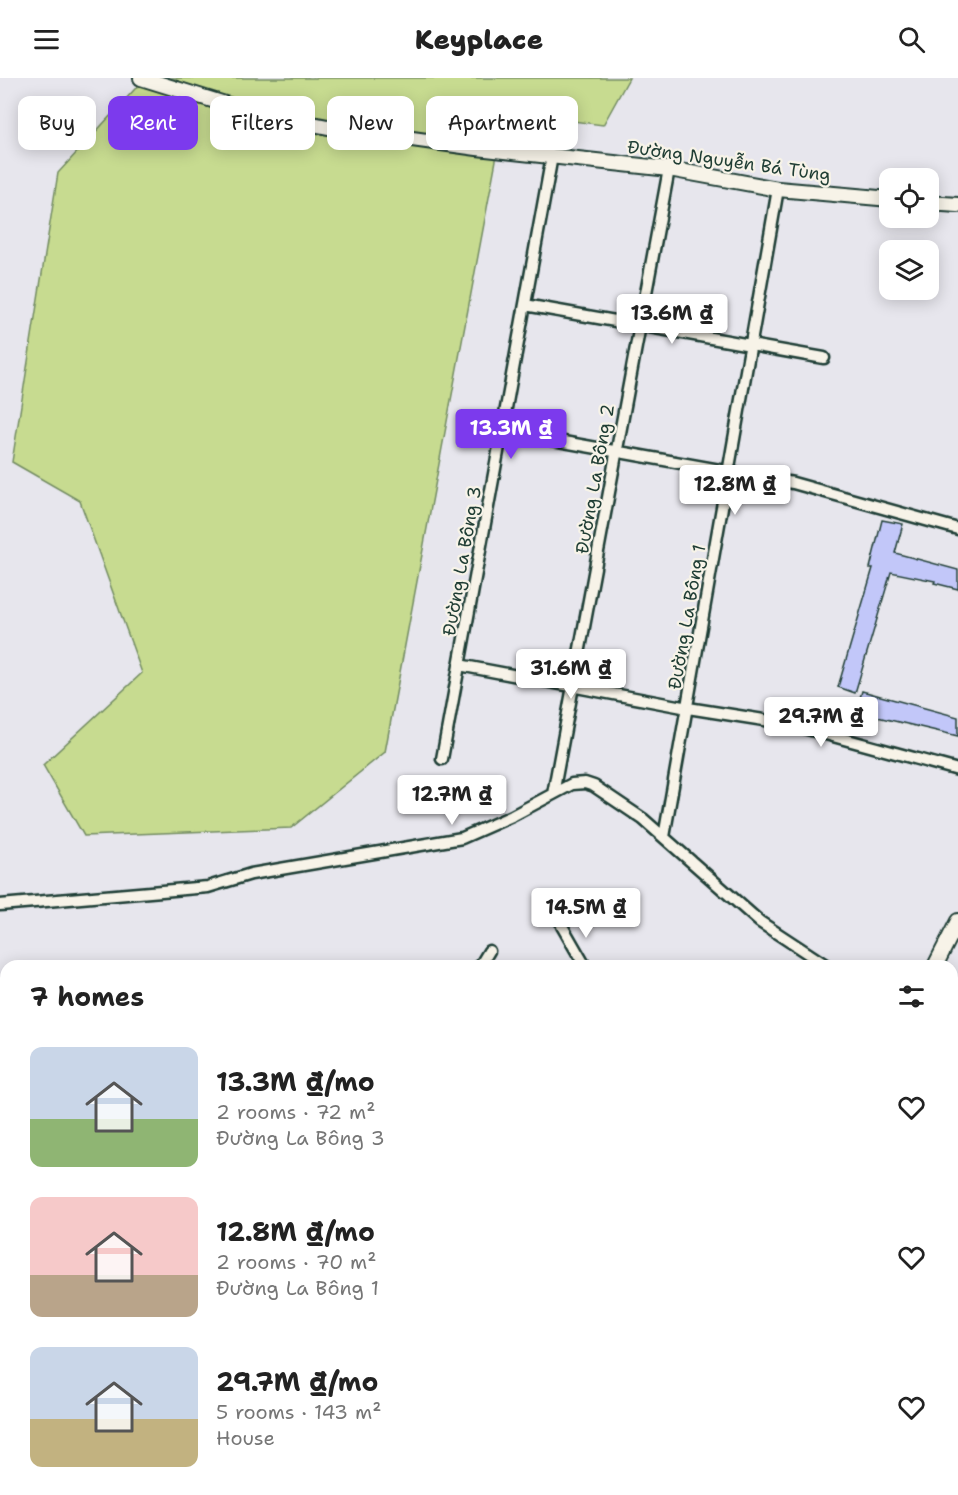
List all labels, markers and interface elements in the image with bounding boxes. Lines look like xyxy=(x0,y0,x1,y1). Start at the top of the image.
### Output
text: Keyplace xyxy=(415,21,543,58)
icon: menu xyxy=(30,23,63,56)
icon: search xyxy=(895,23,928,56)
chip: Buy xyxy=(18,96,96,150)
chip: Rent xyxy=(108,96,198,150)
chip: Filters xyxy=(210,96,315,150)
chip: New xyxy=(327,96,414,150)
chip: Apartment xyxy=(426,96,578,150)
street label: Đường Nguyễn Bá Tùng xyxy=(626,135,832,187)
map controls xyxy=(879,168,939,300)
button: locate xyxy=(879,168,939,228)
button: layers xyxy=(879,240,939,300)
pin: 13.6M ₫ xyxy=(617,294,727,345)
text: 13.6M ₫ xyxy=(631,300,713,326)
street label: Đường La Bông 2 xyxy=(570,402,620,556)
pin: 13.3M ₫ xyxy=(456,409,566,460)
text: 13.3M ₫ xyxy=(470,415,552,441)
pin: 12.8M ₫ xyxy=(680,465,790,516)
text: 12.8M ₫ xyxy=(693,471,777,497)
street label: Đường La Bông 3 xyxy=(437,484,487,638)
street label: Đường La Bông 1 xyxy=(662,543,712,691)
pin: 31.6M ₫ xyxy=(516,649,626,700)
text: 31.6M ₫ xyxy=(530,655,612,681)
pin: 29.7M ₫ xyxy=(766,697,876,748)
text: 29.7M ₫ xyxy=(778,703,864,729)
pin: 12.7M ₫ xyxy=(397,775,507,826)
text: 12.7M ₫ xyxy=(411,781,493,807)
pin: 14.5M ₫ xyxy=(531,888,641,939)
text: 14.5M ₫ xyxy=(545,894,627,920)
text: 7 homes xyxy=(30,979,144,1014)
icon: filters xyxy=(895,980,928,1013)
text: 13.3M ₫/mo xyxy=(216,1064,375,1099)
icon: home xyxy=(78,1071,150,1143)
icon: heart xyxy=(895,1091,928,1124)
text: 2 rooms · 72 m² xyxy=(216,1099,375,1125)
text: Đường La Bông 3 xyxy=(216,1125,385,1151)
text: 12.8M ₫/mo xyxy=(216,1214,375,1249)
icon: home xyxy=(78,1221,150,1293)
icon: heart xyxy=(895,1241,928,1274)
text: 2 rooms · 70 m² xyxy=(216,1249,377,1275)
text: Đường La Bông 1 xyxy=(216,1275,379,1301)
text: 29.7M ₫/mo xyxy=(216,1364,378,1399)
icon: home xyxy=(78,1371,150,1443)
icon: heart xyxy=(895,1391,928,1424)
text: 5 rooms · 143 m² xyxy=(216,1399,381,1425)
text: House xyxy=(216,1425,275,1451)

